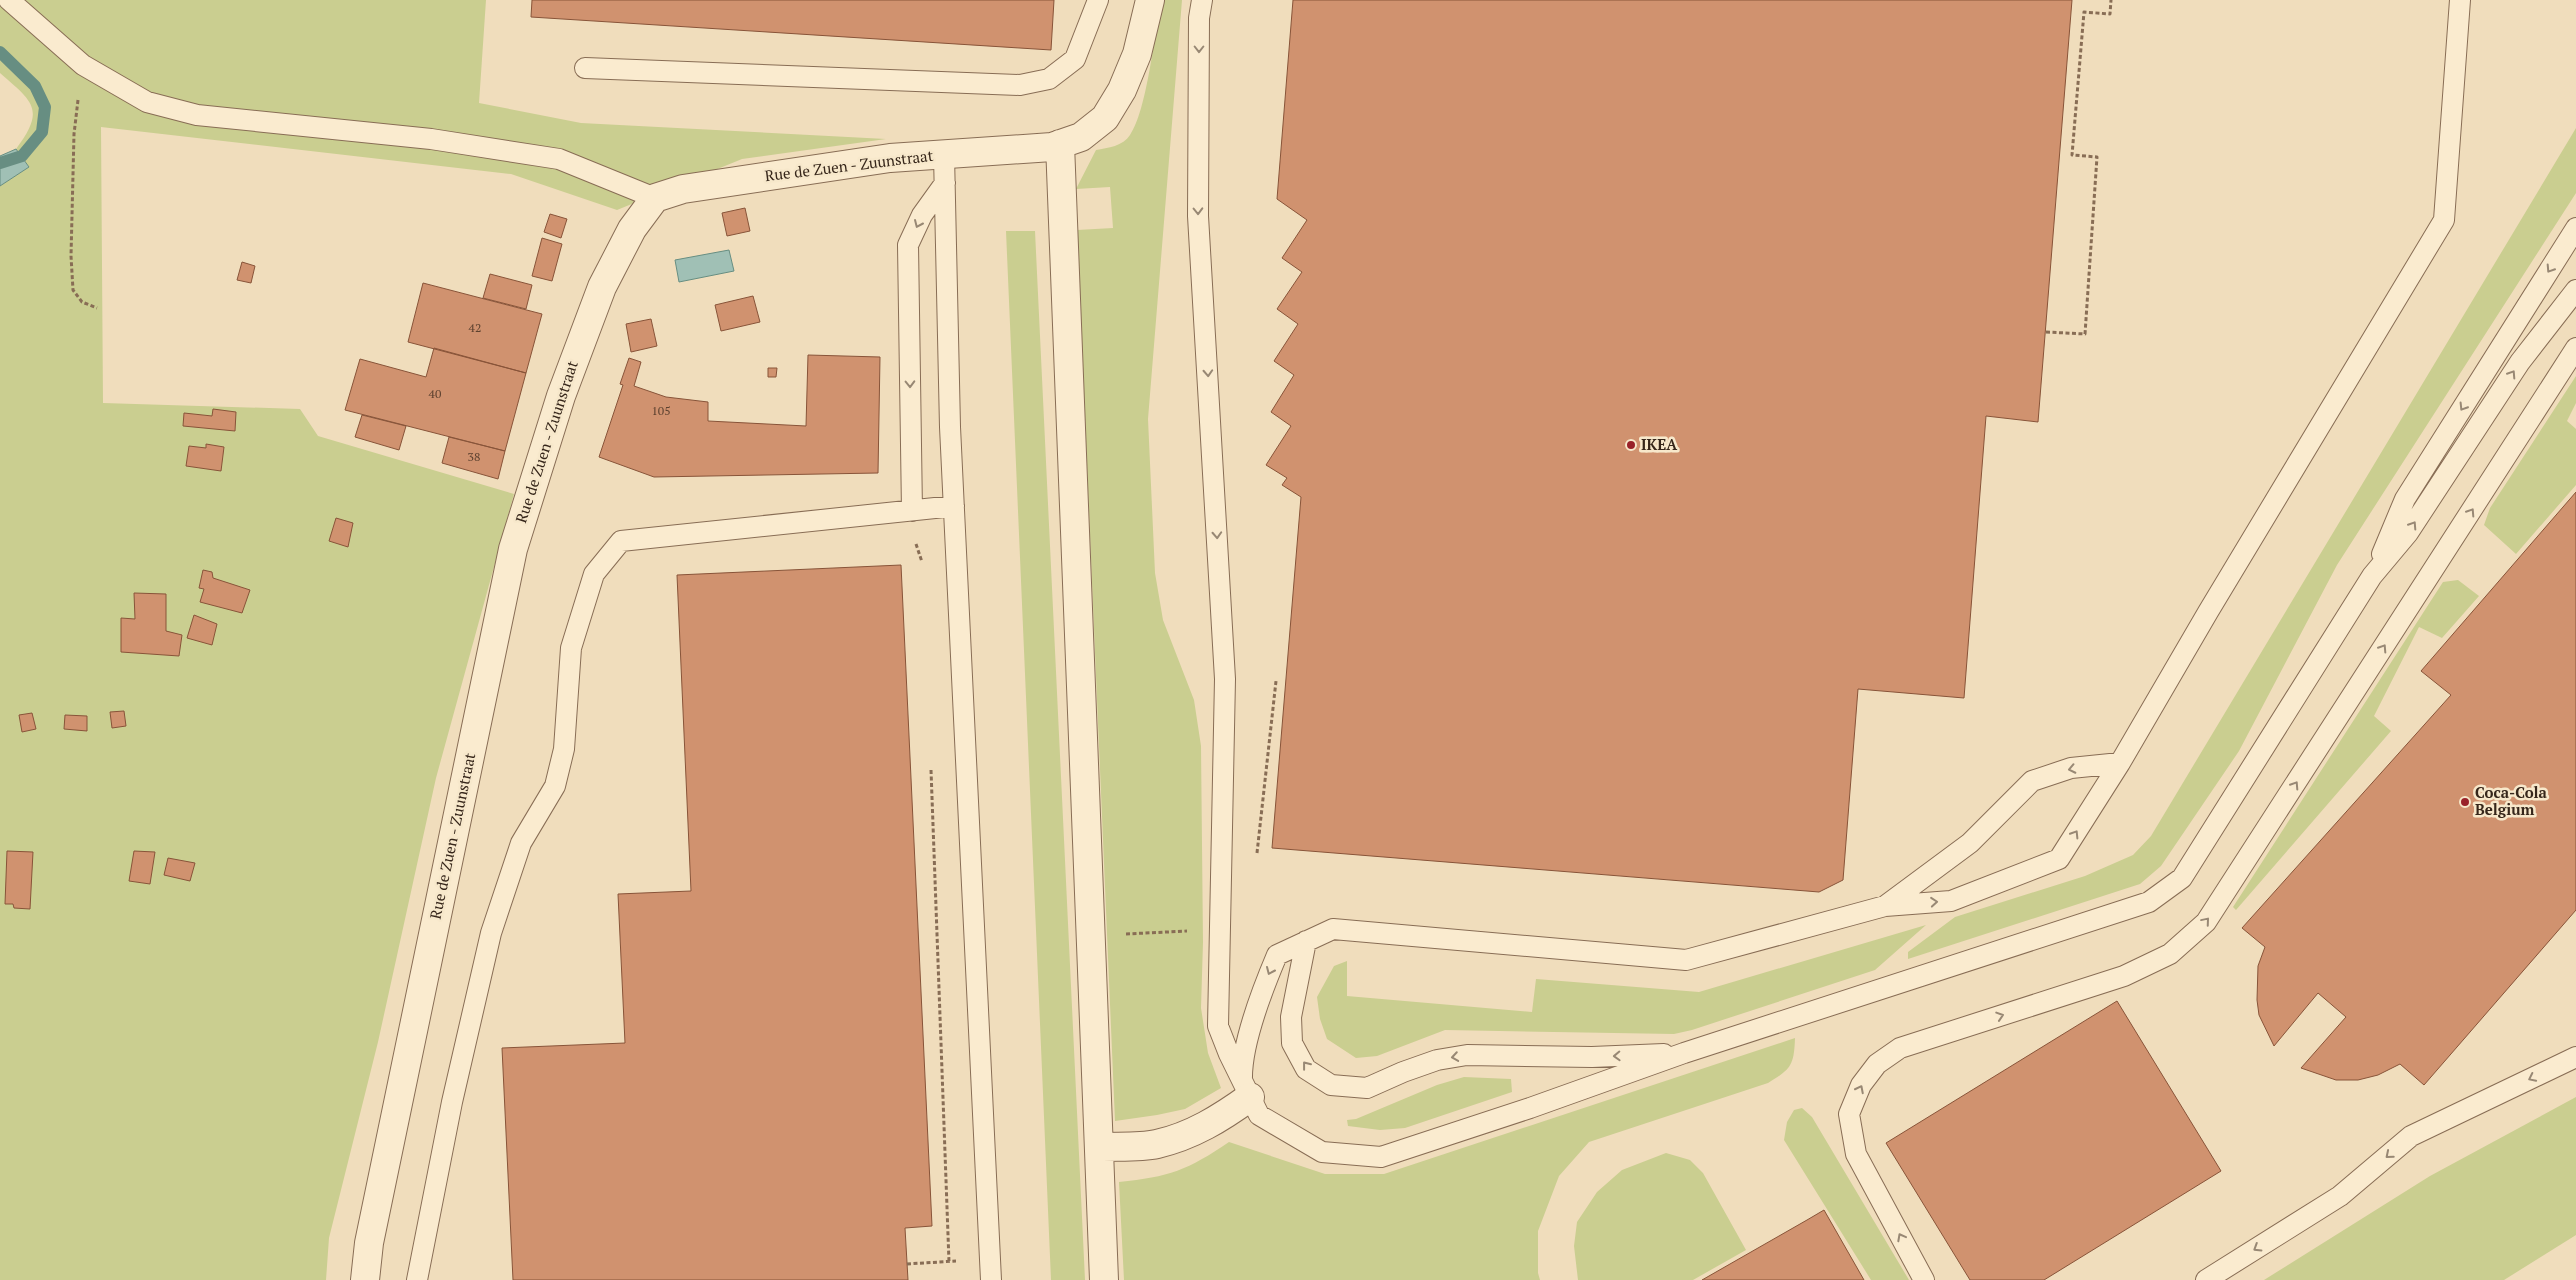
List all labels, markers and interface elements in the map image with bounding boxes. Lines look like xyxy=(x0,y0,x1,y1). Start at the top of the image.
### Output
one-way arrow xyxy=(1194,45,1204,53)
street label: Rue de Zuen - Zuunstraat xyxy=(764,145,935,185)
one-way arrow xyxy=(1193,207,1204,215)
one-way arrow xyxy=(913,219,924,228)
one-way arrow xyxy=(2546,264,2556,273)
house number: 42 xyxy=(469,320,481,335)
street label: Rue de Zuen - Zuunstraat xyxy=(510,358,582,525)
one-way arrow xyxy=(1202,370,1213,378)
one-way arrow xyxy=(2506,371,2515,380)
one-way arrow xyxy=(904,380,915,388)
house number: 40 xyxy=(429,386,441,401)
one-way arrow xyxy=(2460,401,2469,410)
house number: 105 xyxy=(651,403,671,418)
place label: IKEA xyxy=(1641,434,1677,454)
marker: IKEA xyxy=(1625,439,1637,451)
house number: 38 xyxy=(468,449,480,464)
one-way arrow xyxy=(2465,508,2474,517)
one-way arrow xyxy=(2407,521,2416,530)
one-way arrow xyxy=(1211,532,1222,540)
one-way arrow xyxy=(2377,645,2386,654)
street label: Rue de Zuen - Zuunstraat xyxy=(425,750,479,921)
one-way arrow xyxy=(2067,763,2076,773)
one-way arrow xyxy=(2288,781,2298,790)
place label: Coca-Cola Belgium xyxy=(2475,782,2548,819)
marker: Coca-Cola Belgium xyxy=(2459,796,2471,808)
one-way arrow xyxy=(2068,831,2078,840)
one-way arrow xyxy=(1930,897,1938,908)
one-way arrow xyxy=(2200,917,2209,926)
one-way arrow xyxy=(1266,966,1277,975)
one-way arrow xyxy=(1995,1012,2003,1022)
one-way arrow xyxy=(1451,1051,1459,1062)
one-way arrow xyxy=(1613,1051,1621,1061)
one-way arrow xyxy=(1302,1062,1311,1071)
one-way arrow xyxy=(2528,1072,2537,1083)
one-way arrow xyxy=(1854,1085,1864,1094)
one-way arrow xyxy=(2386,1149,2395,1158)
one-way arrow xyxy=(1897,1233,1907,1242)
one-way arrow xyxy=(2253,1242,2262,1252)

